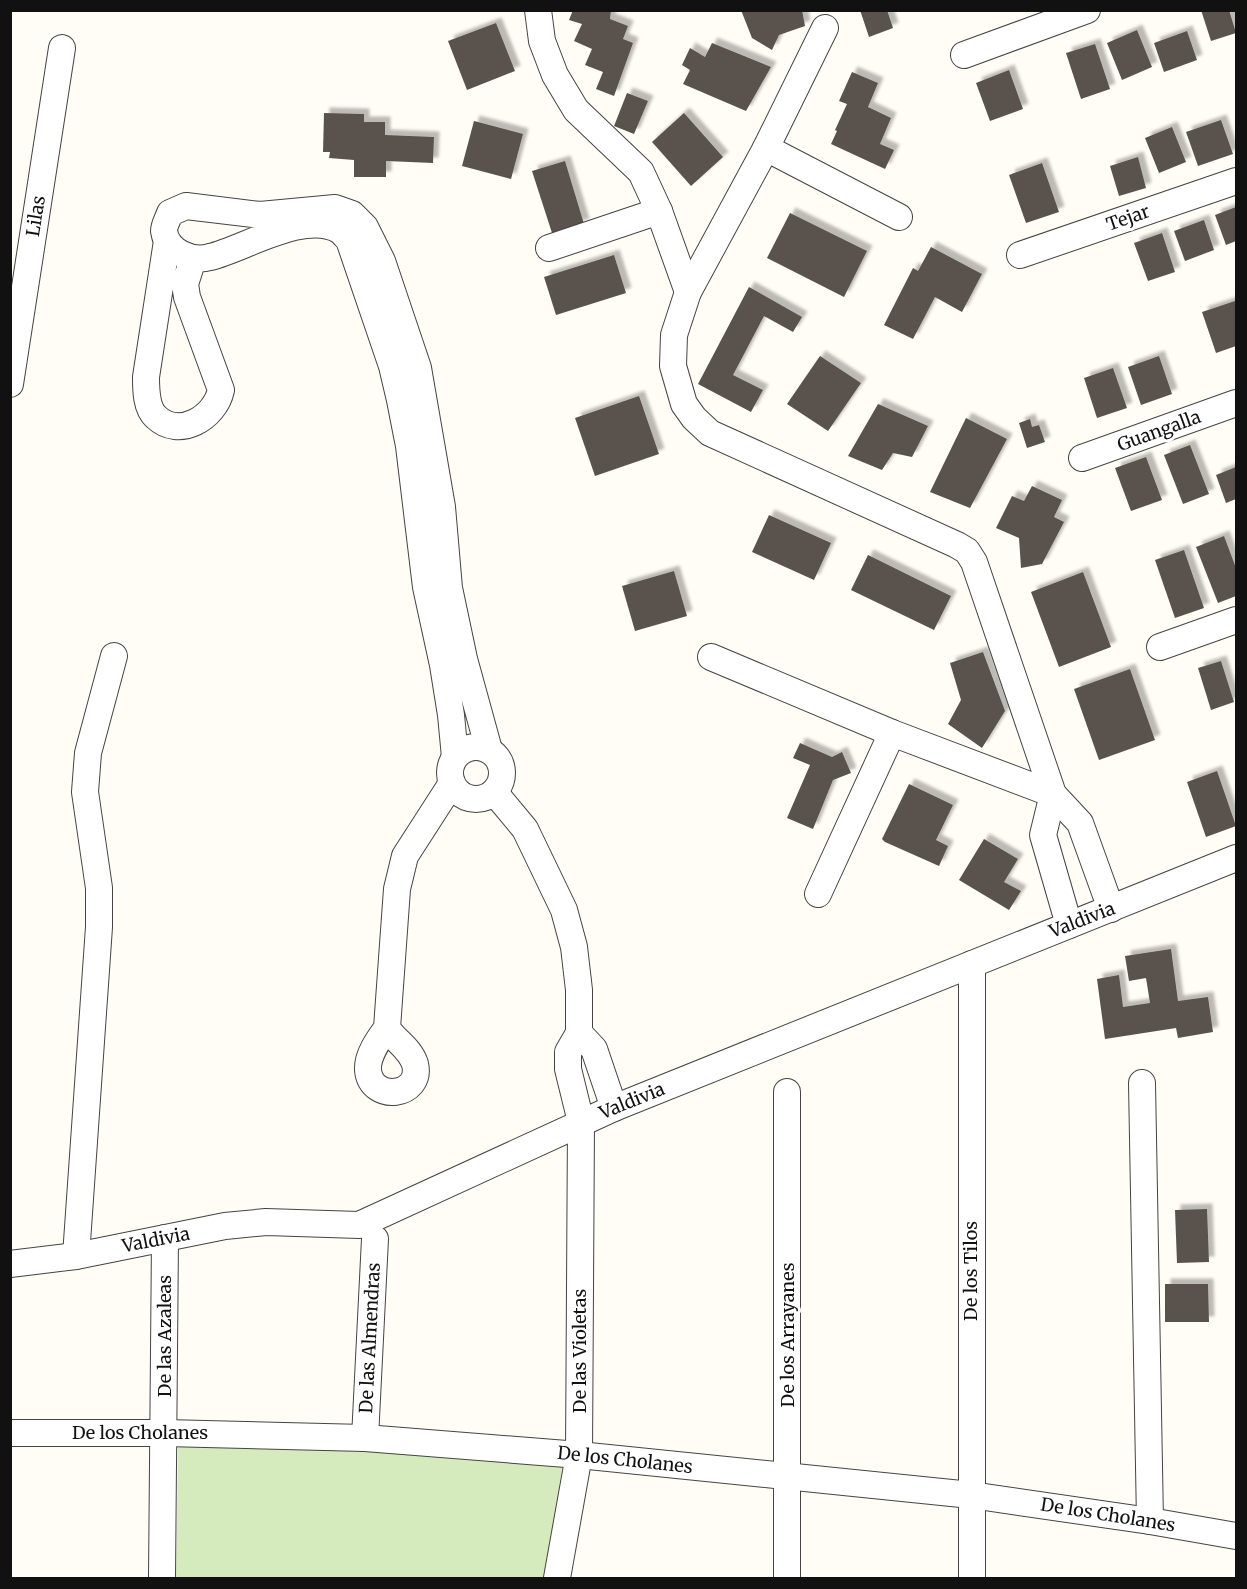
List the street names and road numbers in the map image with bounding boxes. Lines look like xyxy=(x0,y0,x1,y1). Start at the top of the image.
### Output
street label: Lilas xyxy=(21,194,50,238)
street label: Tejar xyxy=(1103,199,1153,236)
street label: Guangalla xyxy=(1114,405,1204,456)
street label: Valdivia xyxy=(1045,896,1118,943)
street label: Valdivia xyxy=(595,1077,668,1124)
street label: De los Tilos xyxy=(959,1221,982,1321)
street label: Valdivia xyxy=(119,1222,192,1258)
street label: De las Almendras xyxy=(354,1262,385,1414)
street label: De los Arrayanes xyxy=(776,1262,799,1408)
street label: De las Azaleas xyxy=(153,1275,176,1397)
street label: De las Violetas xyxy=(568,1289,591,1413)
street label: De los Cholanes xyxy=(72,1421,208,1444)
street label: De los Cholanes xyxy=(556,1441,694,1478)
street label: De los Cholanes xyxy=(1039,1492,1177,1537)

